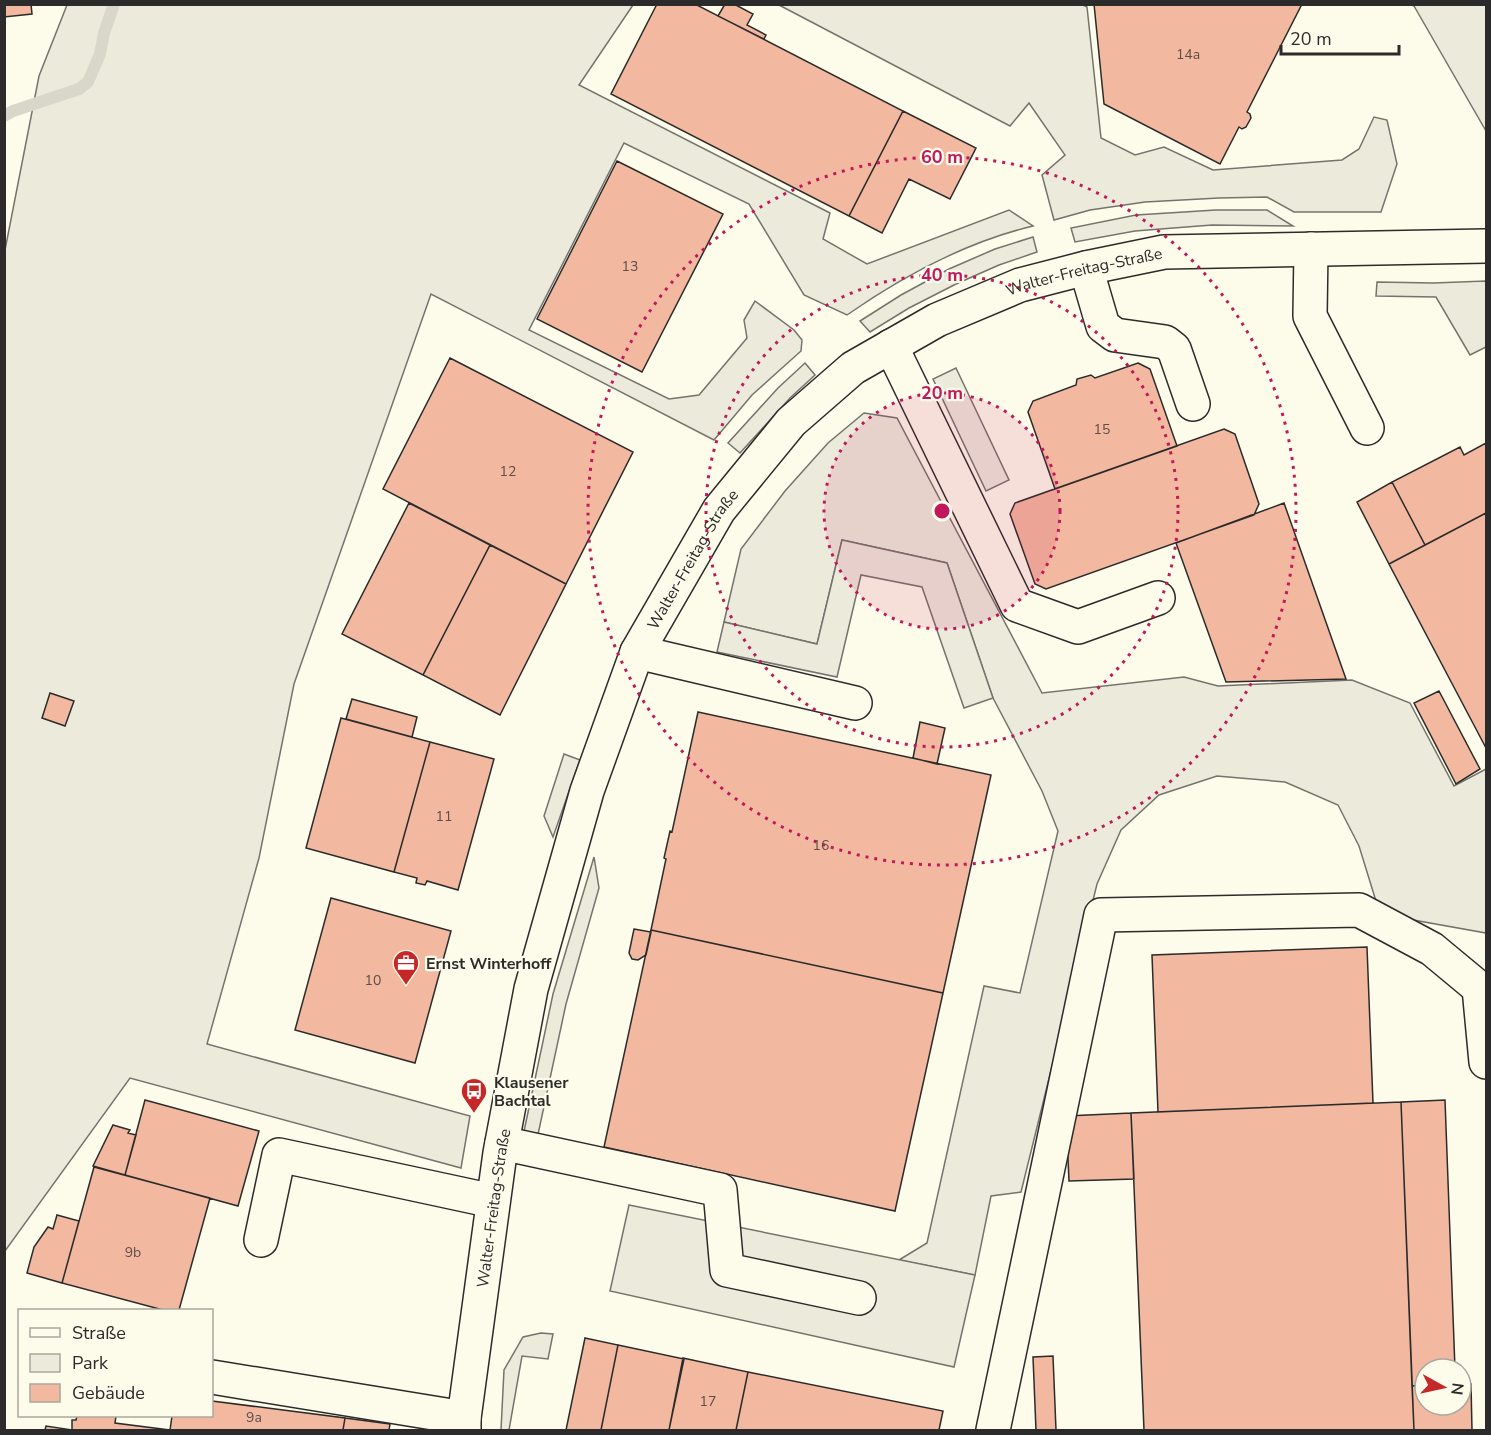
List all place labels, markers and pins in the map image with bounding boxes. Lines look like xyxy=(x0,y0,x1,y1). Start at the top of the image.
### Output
centre of rings xyxy=(932,501,952,521)
office icon: Ernst Winterhoff xyxy=(391,948,421,986)
place label: Ernst Winterhoff xyxy=(426,953,553,975)
place label: Klausener Bachtal xyxy=(494,1072,569,1112)
bus stop icon: Klausener Bachtal xyxy=(459,1076,489,1114)

